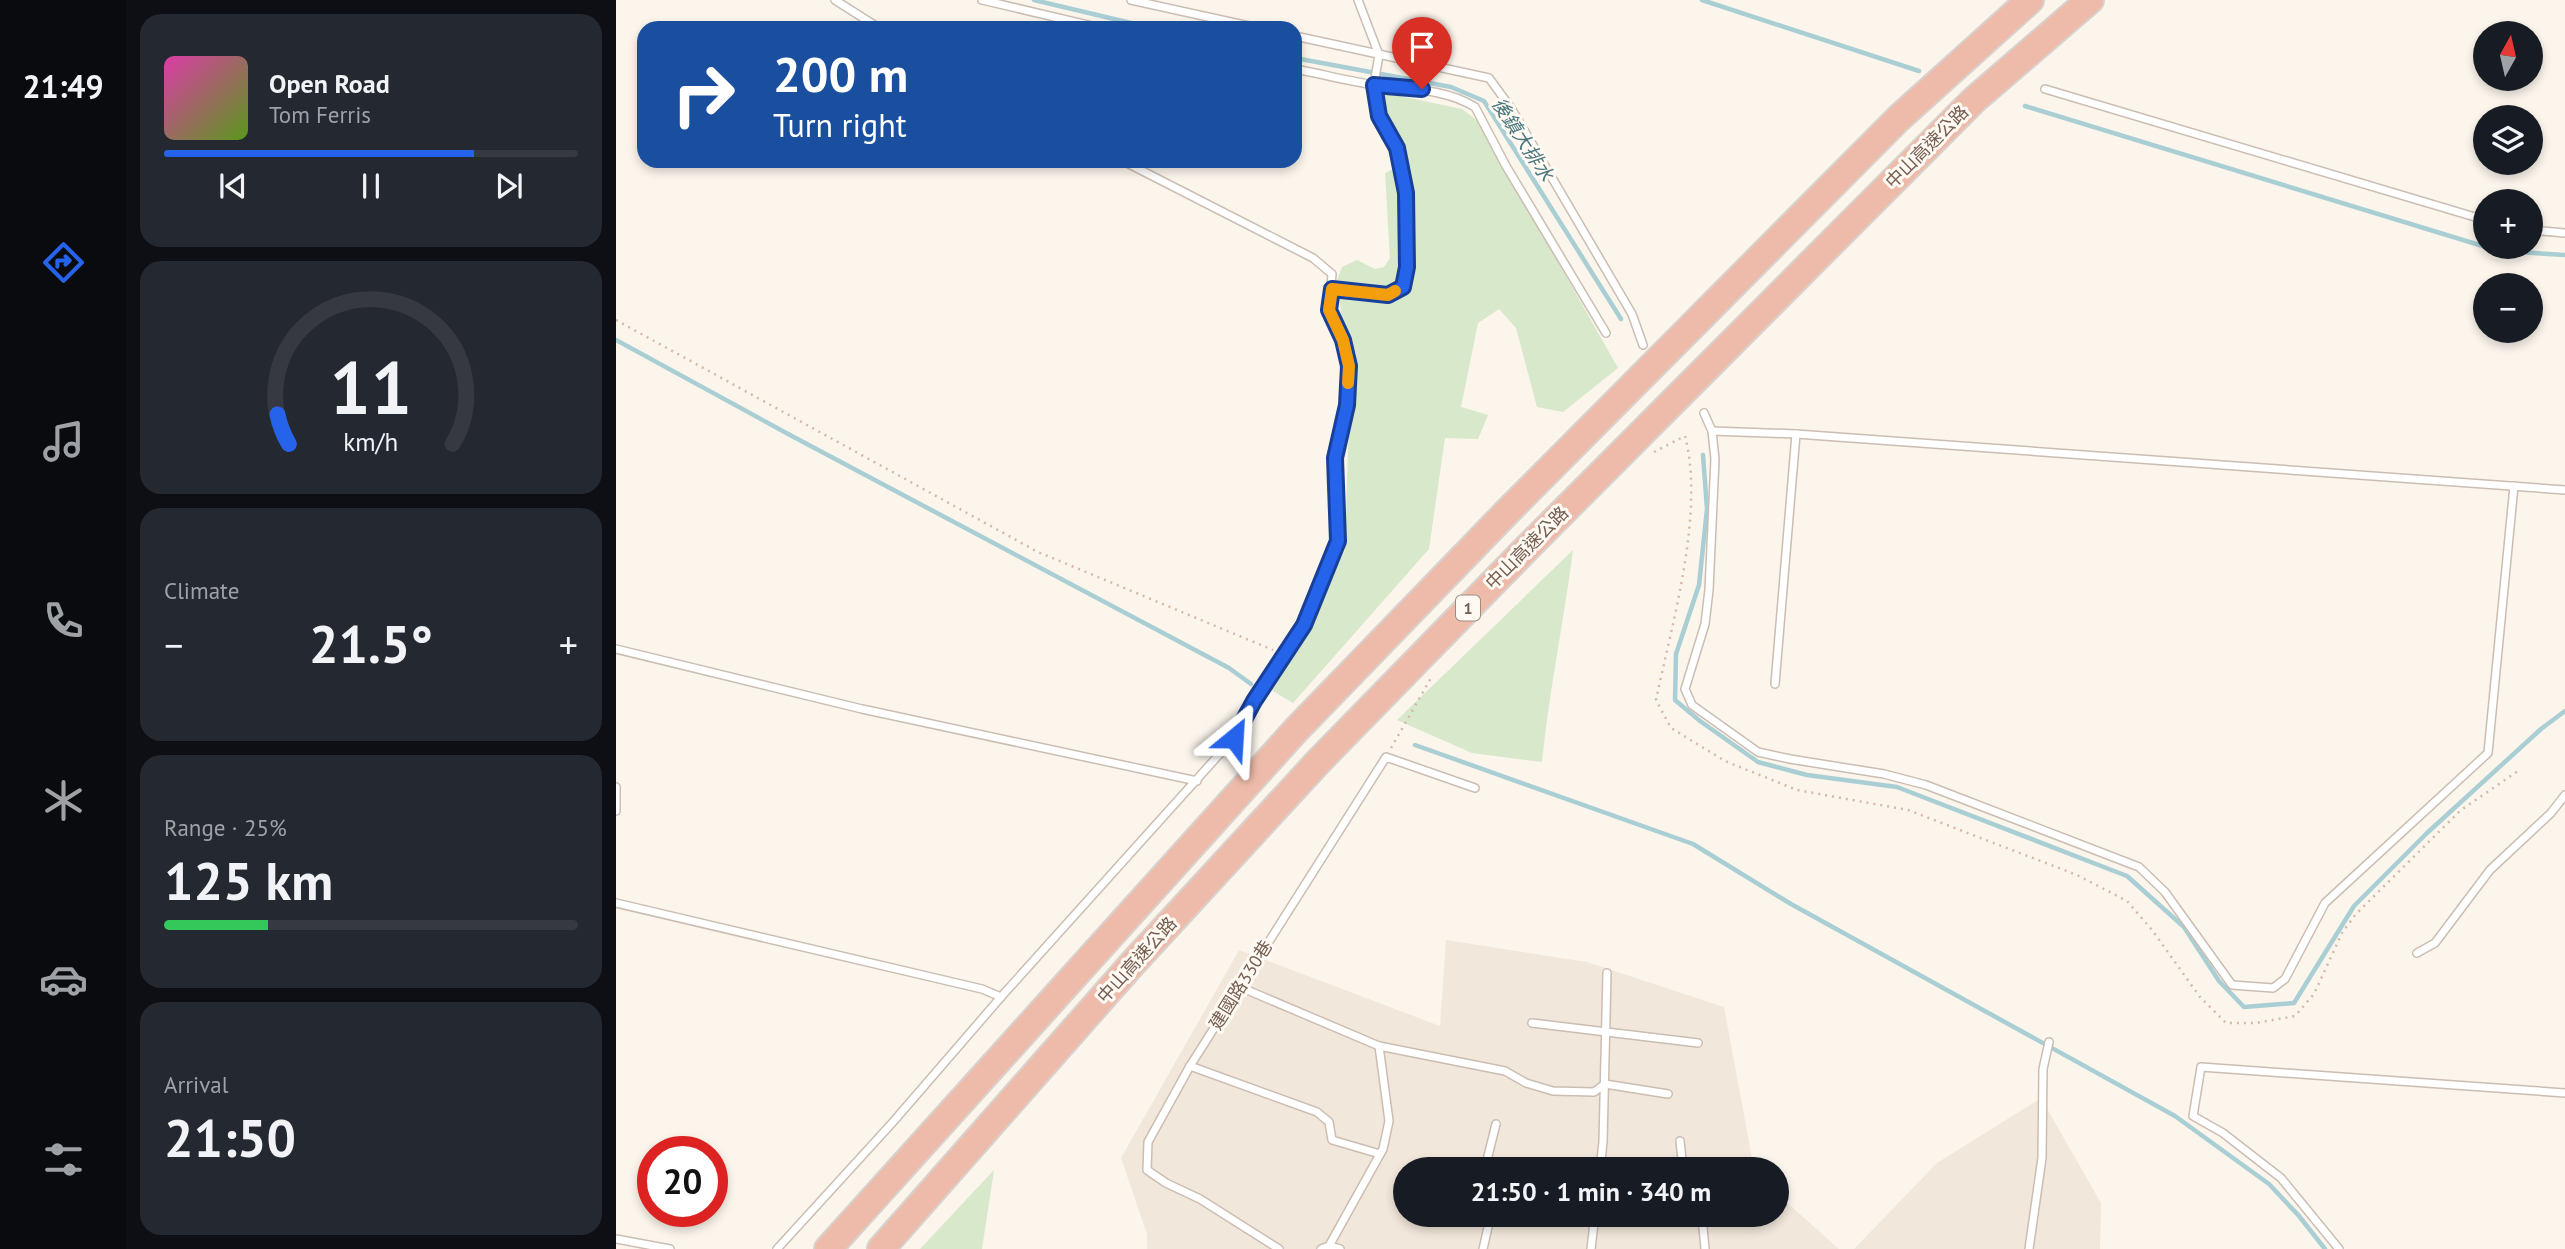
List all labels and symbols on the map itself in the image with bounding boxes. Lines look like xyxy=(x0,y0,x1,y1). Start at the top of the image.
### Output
pin xyxy=(1392,17,1452,89)
north arrow xyxy=(2473,21,2543,91)
water label: 後鎮大排水 xyxy=(1487,93,1559,186)
street label: 中山高速公路 xyxy=(1880,100,1973,193)
street label: 中山高速公路 xyxy=(1480,501,1573,594)
road number: 1 xyxy=(1456,596,1480,621)
position arrow xyxy=(1197,701,1271,775)
street label: 中山高速公路 xyxy=(1092,912,1181,1007)
street label: 建國路330巷 xyxy=(1204,936,1277,1034)
speed limit sign: 20 xyxy=(637,1136,728,1227)

